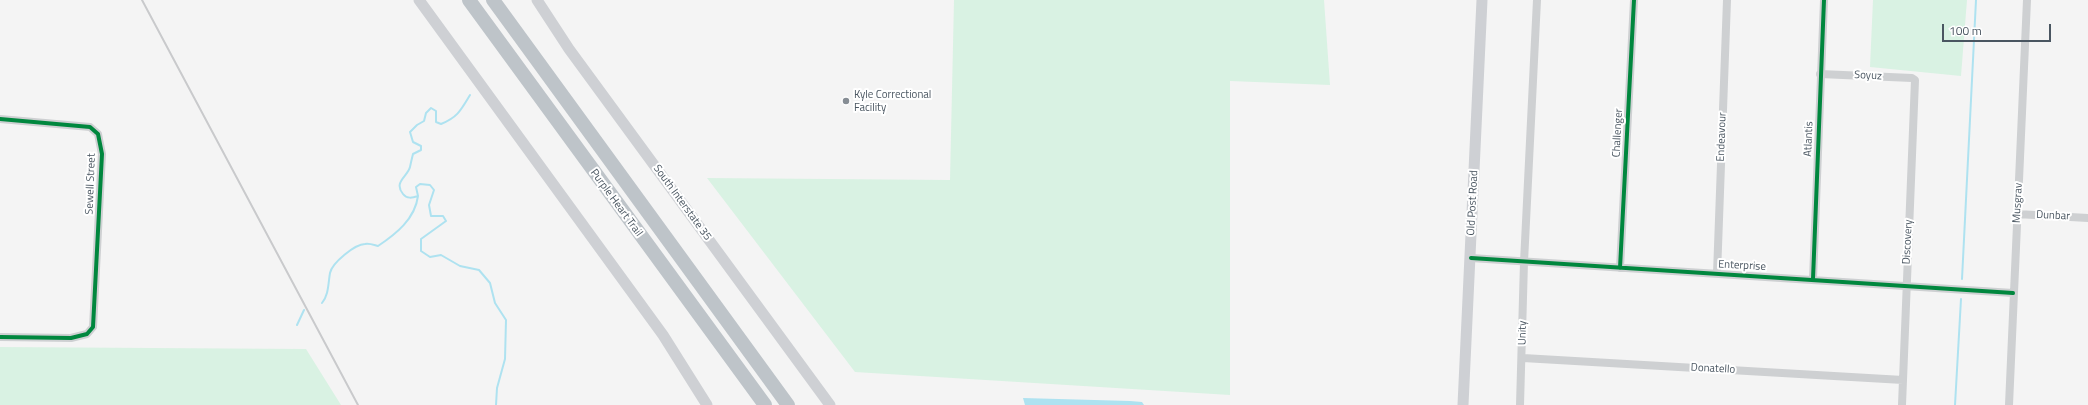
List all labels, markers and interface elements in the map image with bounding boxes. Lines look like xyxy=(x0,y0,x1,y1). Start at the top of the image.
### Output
scale bar xyxy=(1944,16,2053,42)
text: 100 m xyxy=(1949,21,1982,40)
street label: Soyuz xyxy=(1854,69,1882,83)
place label: Kyle Correctional Facility xyxy=(854,88,931,114)
marker: Kyle Correctional Facility xyxy=(841,96,851,106)
street label: Challenger xyxy=(1610,108,1626,158)
street label: Endeavour xyxy=(1715,112,1729,162)
street label: Atlantis xyxy=(1802,121,1816,157)
street label: Sewell Street xyxy=(83,153,99,215)
street label: South Interstate 35 xyxy=(650,163,714,243)
street label: Purple Heart Trail xyxy=(587,167,645,239)
street label: Old Post Road xyxy=(1465,170,1481,236)
street label: Musgrav xyxy=(2010,183,2026,223)
street label: Dunbar xyxy=(2036,209,2070,223)
street label: Discovery xyxy=(1900,219,1916,265)
street label: Enterprise xyxy=(1718,258,1766,274)
street label: Unity xyxy=(1516,321,1530,345)
street label: Donatello xyxy=(1690,361,1736,377)

